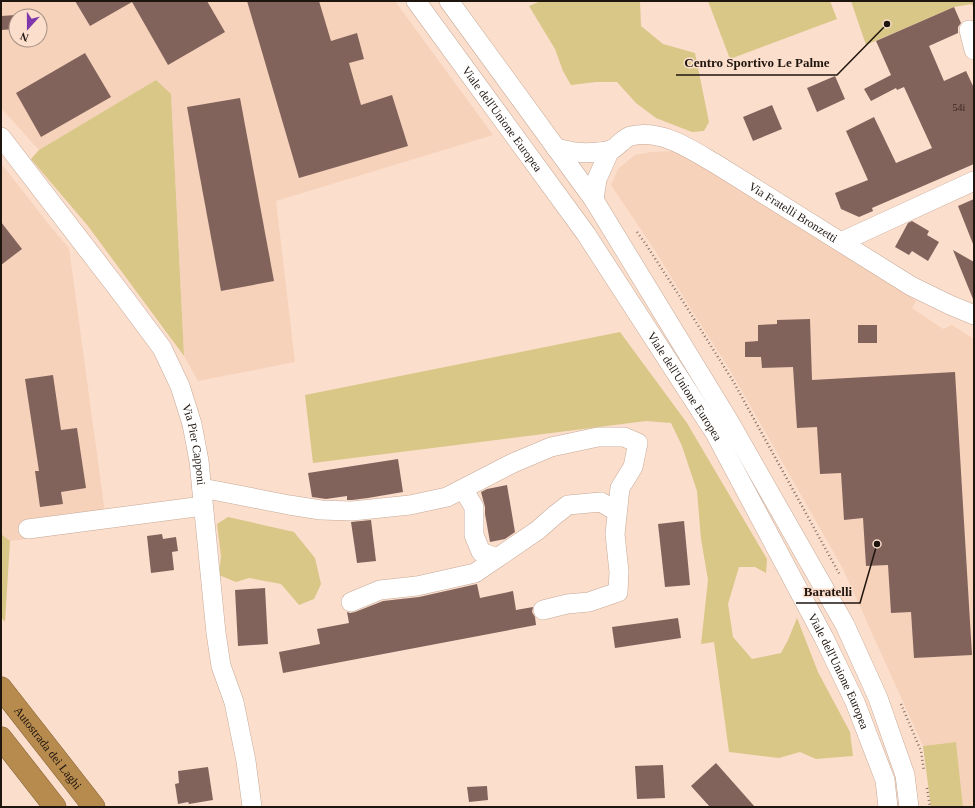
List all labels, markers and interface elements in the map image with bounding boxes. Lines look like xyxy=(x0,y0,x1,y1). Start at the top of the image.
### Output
north arrow xyxy=(8,8,48,48)
text: N xyxy=(19,30,30,44)
callout: Centro Sportivo Le Palme xyxy=(676,50,837,75)
text: Centro Sportivo Le Palme xyxy=(684,55,830,70)
street label: Viale dell'Unione Europea xyxy=(459,64,545,175)
house number: 54i xyxy=(953,102,966,113)
street label: Via Fratelli Bronzetti xyxy=(746,179,841,246)
street label: Viale dell'Unione Europea xyxy=(644,329,725,444)
street label: Via Pier Capponi xyxy=(179,402,208,487)
callout: Baratelli xyxy=(796,578,860,603)
text: Baratelli xyxy=(804,584,853,599)
street label: Viale dell'Unione Europea xyxy=(805,611,872,732)
street label: Autostrada dei Laghi xyxy=(11,704,85,793)

